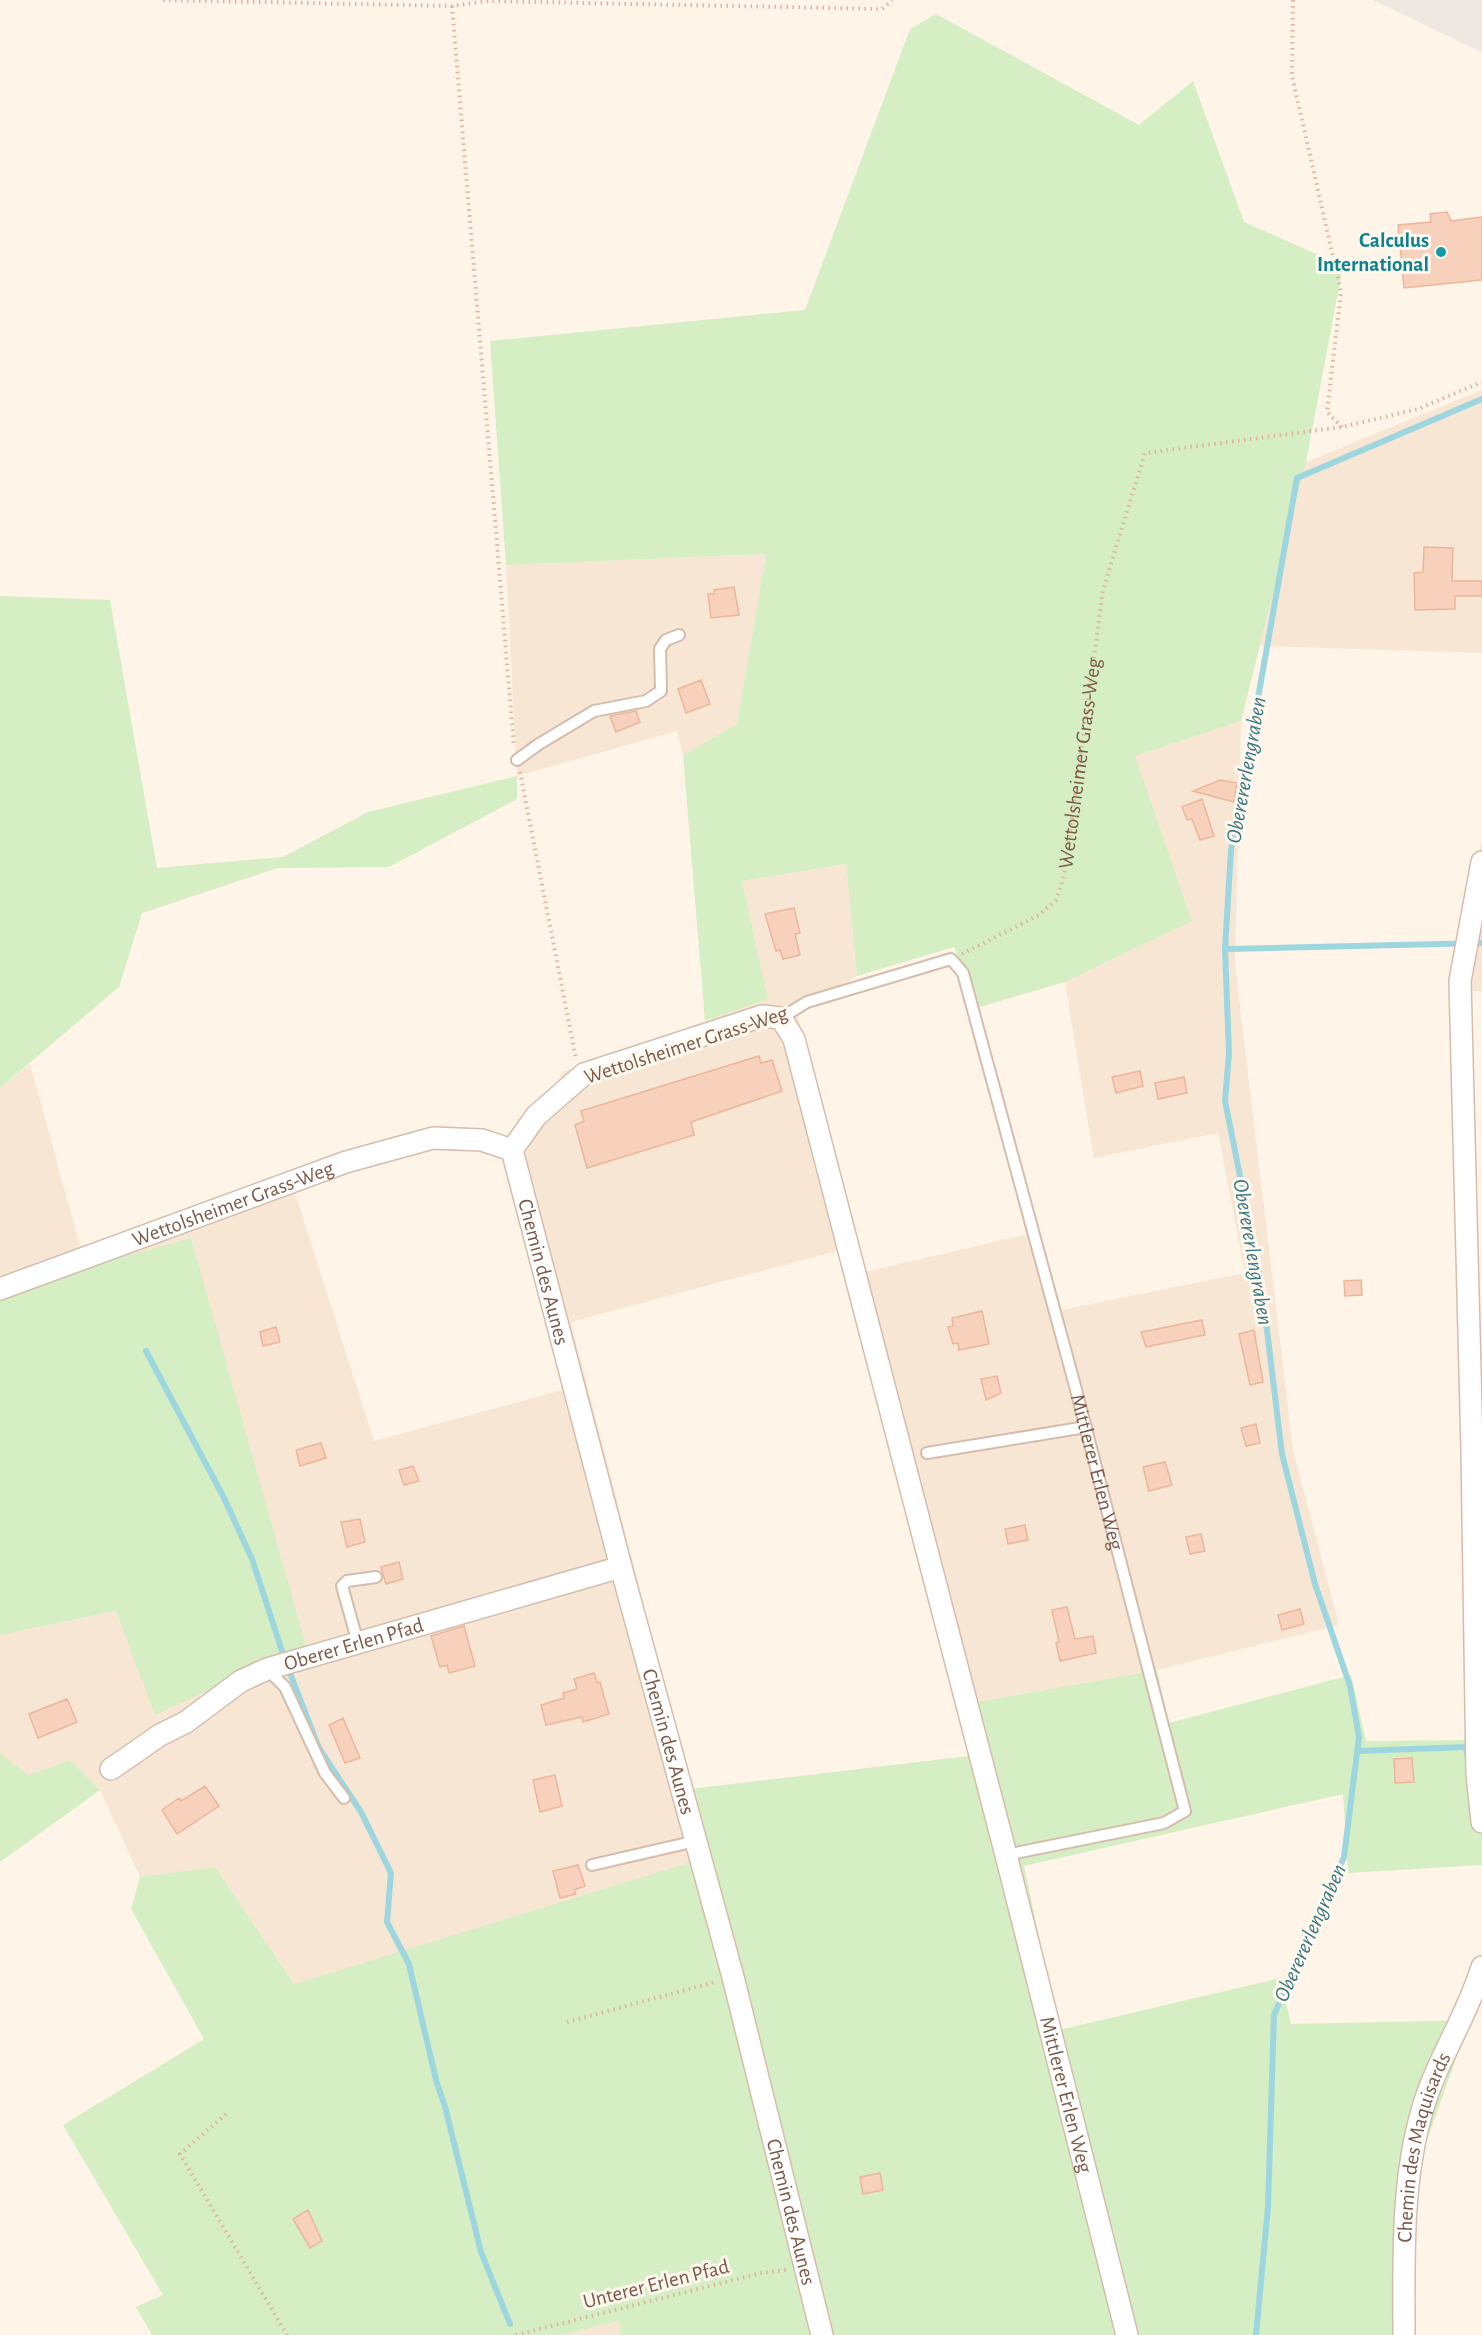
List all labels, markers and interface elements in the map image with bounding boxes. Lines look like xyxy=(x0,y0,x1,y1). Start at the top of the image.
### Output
place label: Calculus International xyxy=(1317,230,1429,275)
marker: Calculus International xyxy=(1434,245,1448,259)
street label: Wettolsheimer Grass-Weg xyxy=(1055,656,1104,870)
water label: Oberererlengraben xyxy=(1222,695,1270,845)
street label: Wettolsheimer Grass-Weg xyxy=(582,1002,791,1088)
street label: Wettolsheimer Grass-Weg xyxy=(129,1157,337,1250)
water label: Oberererlengraben xyxy=(1229,1177,1277,1327)
street label: Chemin des Aunes xyxy=(515,1197,573,1347)
street label: Mittlerer Erlen Weg xyxy=(1067,1392,1128,1553)
street label: Oberer Erlen Pfad xyxy=(281,1614,426,1674)
street label: Chemin des Aunes xyxy=(639,1666,699,1817)
water label: Oberererlengraben xyxy=(1270,1861,1350,2005)
street label: Mittlerer Erlen Weg xyxy=(1037,2014,1096,2175)
street label: Chemin des Maquisards xyxy=(1394,2049,1454,2243)
street label: Chemin des Aunes xyxy=(763,2136,820,2287)
street label: Unterer Erlen Pfad xyxy=(581,2256,731,2312)

